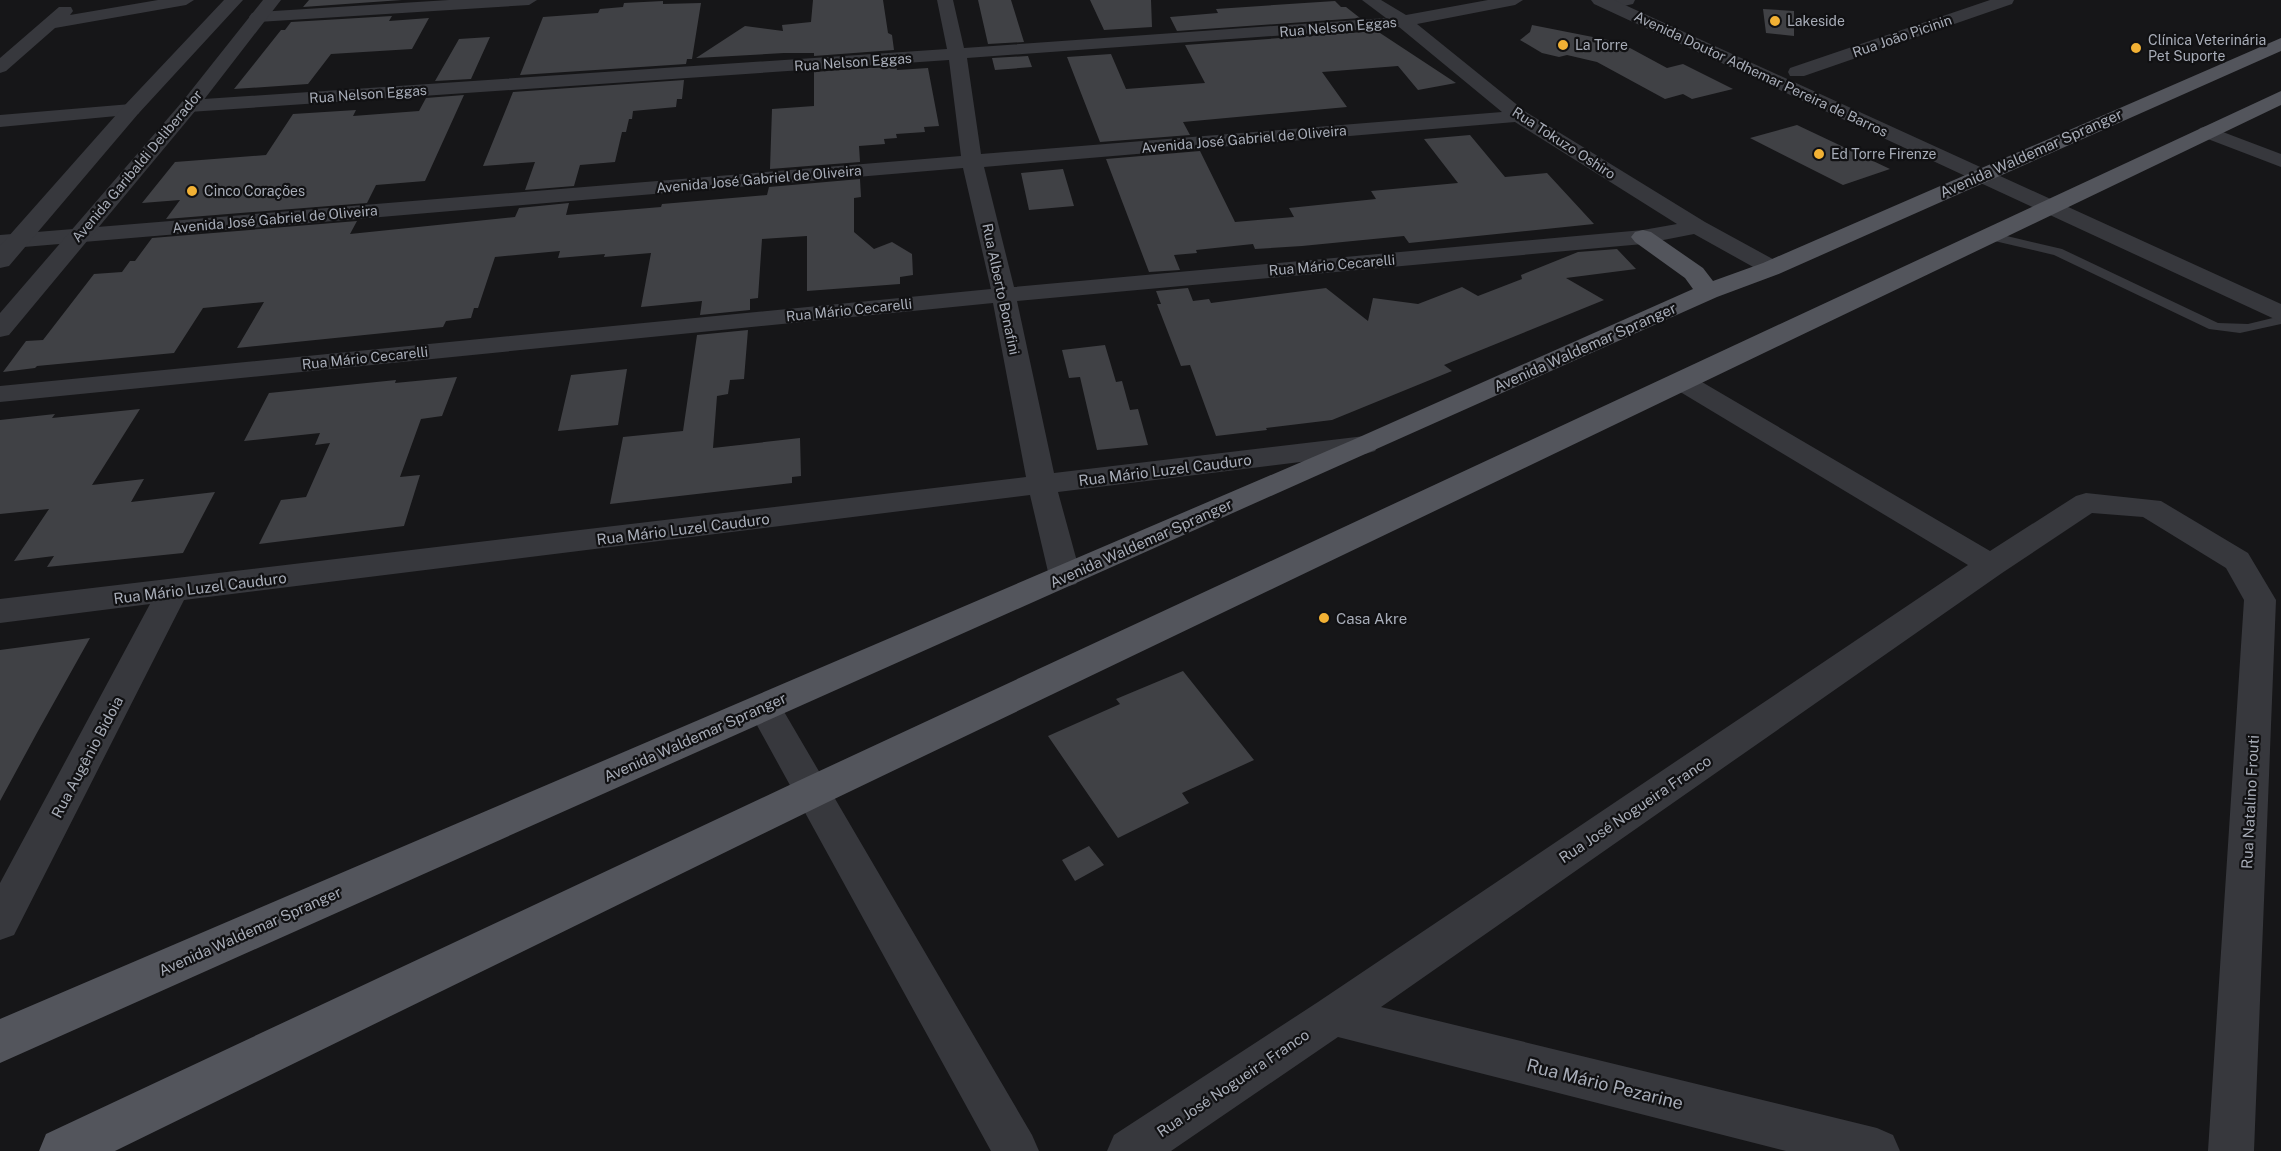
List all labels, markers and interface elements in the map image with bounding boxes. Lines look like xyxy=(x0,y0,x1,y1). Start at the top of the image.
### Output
street label: Avenida Doutor Adhemar Pereira de Barros xyxy=(1632,8,1890,140)
street label: Rua João Picinin xyxy=(1850,12,1954,60)
place label: Lakeside xyxy=(1787,13,1845,29)
street label: Rua Nelson Eggas xyxy=(1279,14,1397,40)
marker: Lakeside xyxy=(1768,14,1782,28)
place label: Clínica Veterinária Pet Suporte xyxy=(2148,32,2266,64)
place label: La Torre xyxy=(1575,37,1628,53)
marker: La Torre xyxy=(1556,38,1570,52)
marker: Clínica Veterinária Pet Suporte xyxy=(2129,41,2143,55)
street label: Rua Nelson Eggas xyxy=(794,50,912,74)
street label: Rua Nelson Eggas xyxy=(309,82,427,106)
street label: Avenida Garibaldi Deliberador xyxy=(69,87,205,245)
street label: Rua Tokuzo Oshiro xyxy=(1509,104,1619,182)
street label: Avenida Waldemar Spranger xyxy=(1937,105,2125,201)
street label: Avenida José Gabriel de Oliveira xyxy=(1141,122,1347,156)
place label: Ed Torre Firenze xyxy=(1831,146,1937,162)
marker: Ed Torre Firenze xyxy=(1812,147,1826,161)
street label: Avenida José Gabriel de Oliveira xyxy=(656,162,862,196)
place label: Cinco Corações xyxy=(204,183,305,199)
marker: Cinco Corações xyxy=(185,184,199,198)
street label: Avenida José Gabriel de Oliveira xyxy=(172,202,378,236)
street label: Rua Alberto Bonafini xyxy=(979,222,1023,356)
street label: Rua Mário Cecarelli xyxy=(1268,252,1396,278)
street label: Rua Mário Cecarelli xyxy=(785,295,913,325)
street label: Avenida Waldemar Spranger xyxy=(1491,299,1679,395)
street label: Rua Mário Cecarelli xyxy=(301,343,429,373)
street label: Rua Mário Luzel Cauduro xyxy=(1077,451,1253,489)
street label: Avenida Waldemar Spranger xyxy=(1047,495,1235,591)
street label: Rua Mário Luzel Cauduro xyxy=(595,510,771,548)
street label: Rua Mário Luzel Cauduro xyxy=(112,569,288,607)
place label: Casa Akre xyxy=(1336,610,1407,627)
marker: Casa Akre xyxy=(1317,611,1331,625)
street label: Avenida Waldemar Spranger xyxy=(601,689,789,785)
street label: Rua Augênio Bidoia xyxy=(48,693,126,821)
street label: Rua Natalino Frouti xyxy=(2238,734,2262,870)
street label: Rua José Nogueira Franco xyxy=(1556,752,1714,866)
street label: Avenida Waldemar Spranger xyxy=(156,883,344,979)
street label: Rua José Nogueira Franco xyxy=(1154,1026,1312,1140)
street label: Rua Mário Pezarine xyxy=(1524,1054,1686,1114)

